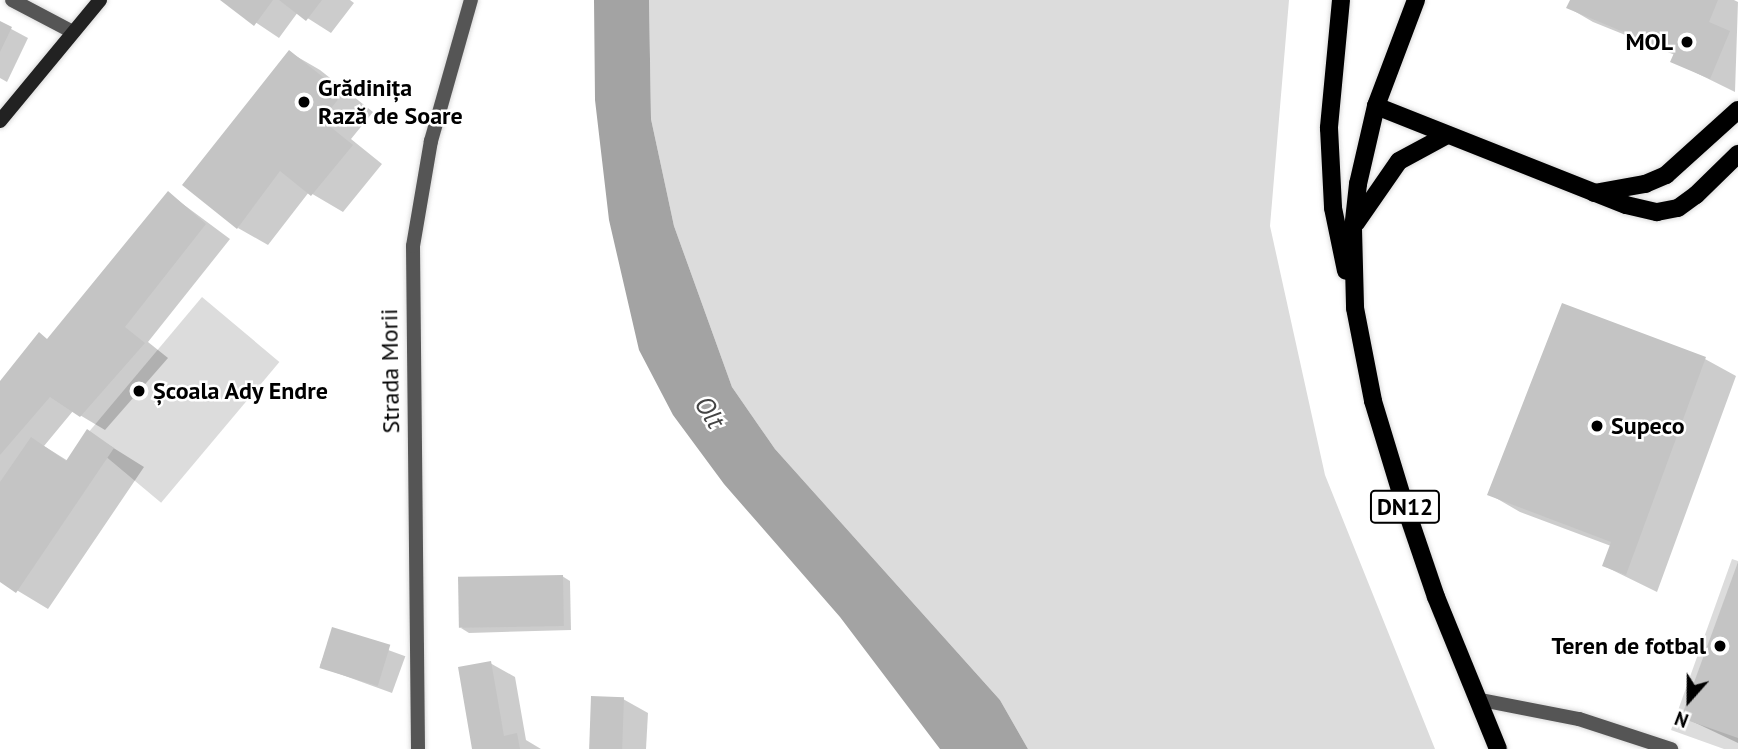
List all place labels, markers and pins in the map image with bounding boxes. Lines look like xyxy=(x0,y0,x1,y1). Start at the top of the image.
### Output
place label: MOL xyxy=(1625,28,1673,56)
marker: MOL xyxy=(1679,34,1695,50)
place label: Grădinița Rază de Soare xyxy=(318,74,463,130)
marker: Grădinița Rază de Soare xyxy=(296,94,312,110)
place label: Școala Ady Endre xyxy=(153,377,330,405)
marker: Școala Ady Endre xyxy=(131,383,147,399)
place label: Supeco xyxy=(1611,412,1685,440)
marker: Supeco xyxy=(1589,418,1605,434)
place label: Teren de fotbal xyxy=(1552,632,1706,660)
marker: Teren de fotbal xyxy=(1712,638,1728,654)

